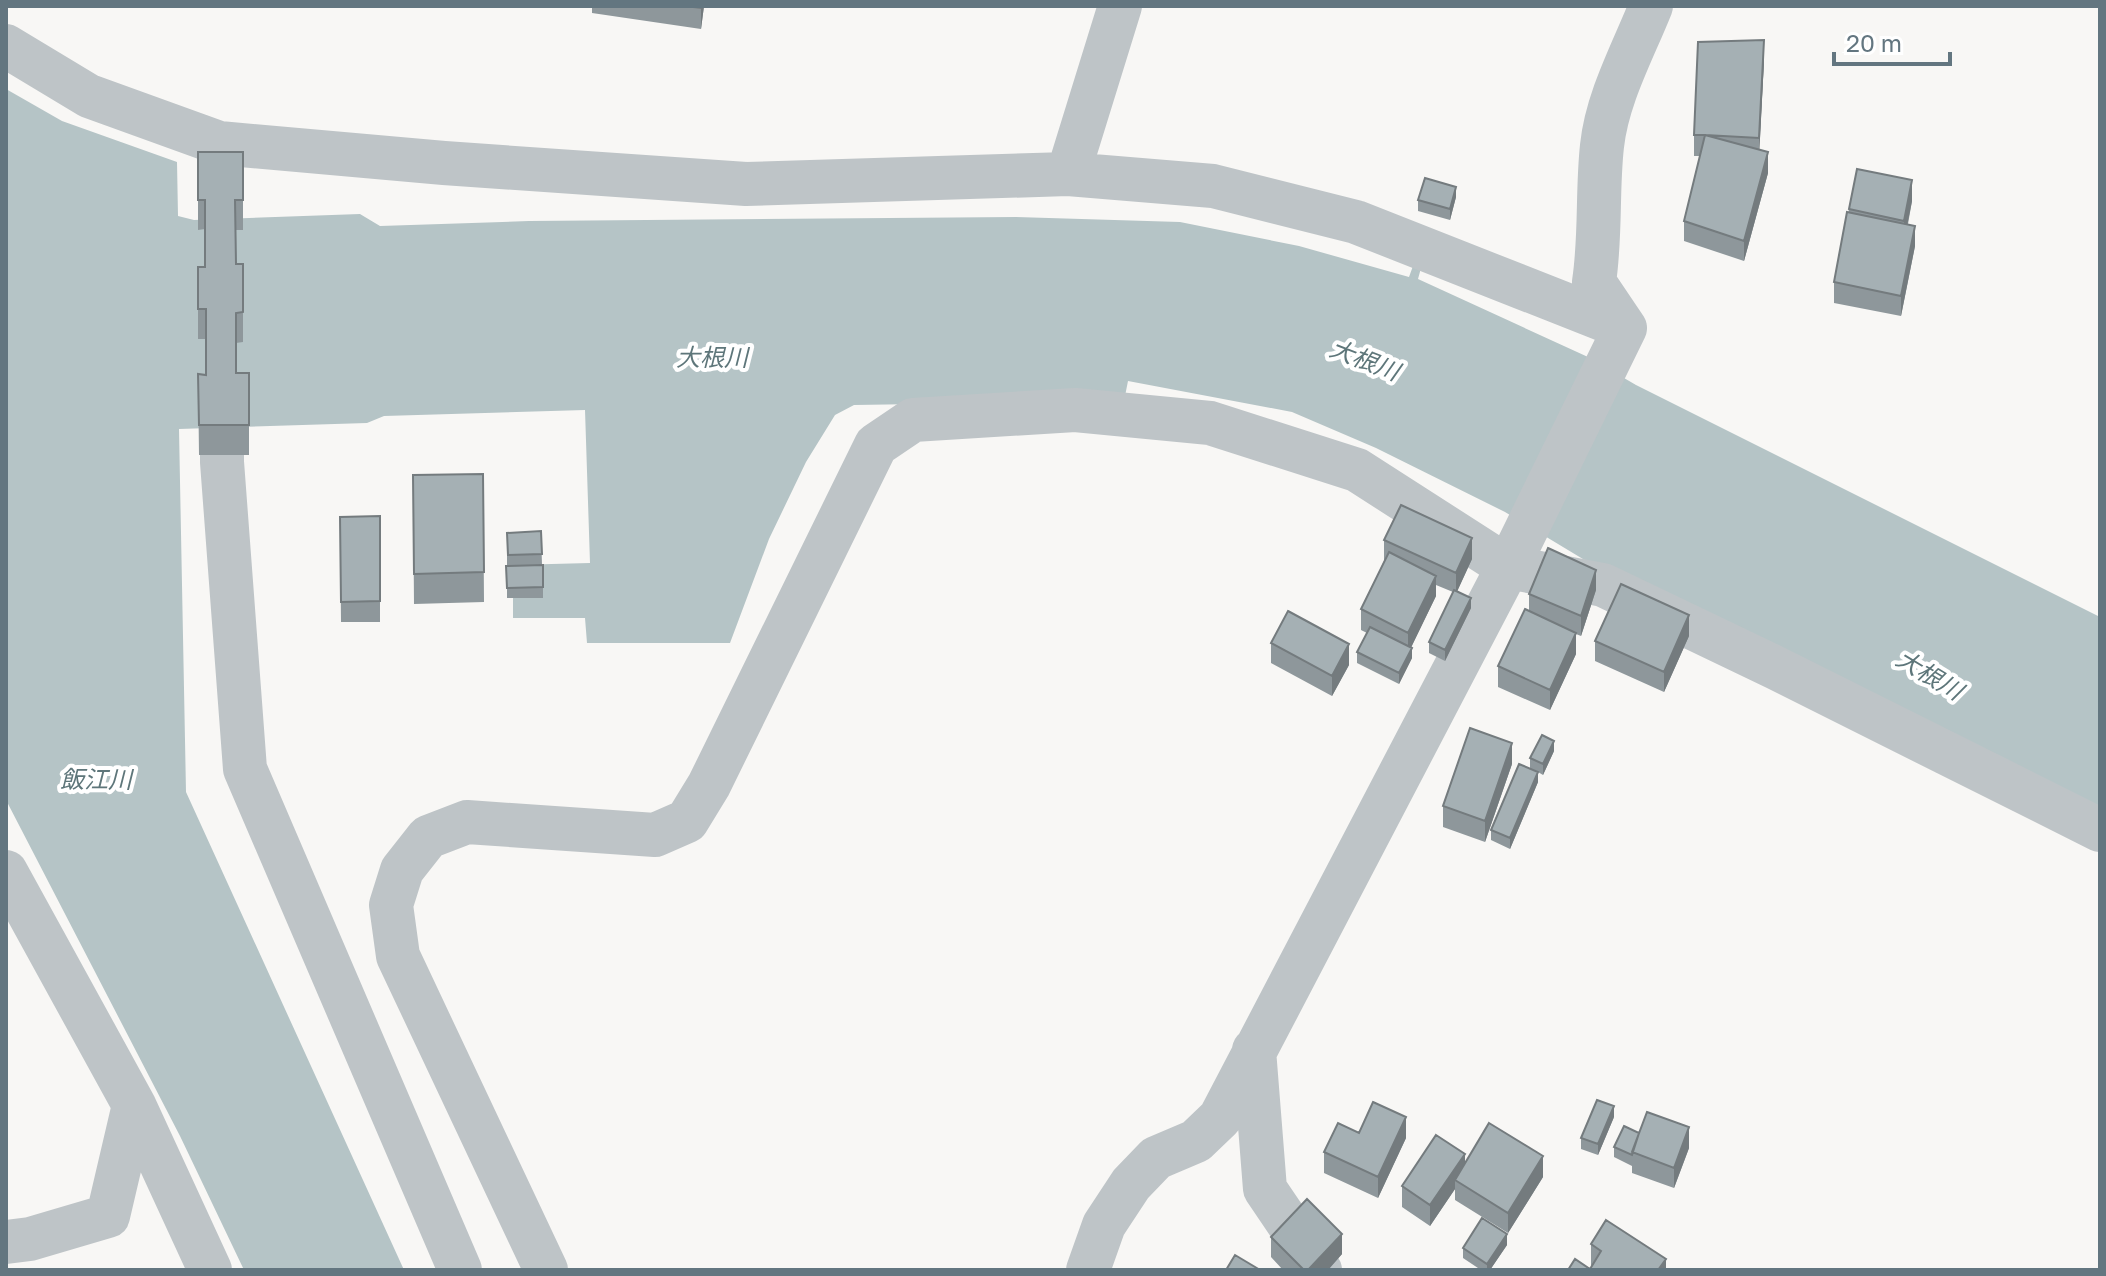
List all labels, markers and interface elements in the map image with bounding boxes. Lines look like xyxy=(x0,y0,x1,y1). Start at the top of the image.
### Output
scale bar xyxy=(1834,16,1950,66)
text: 20 m xyxy=(1846,28,1902,57)
water label: 大根川 xyxy=(1326,333,1407,387)
water label: 大根川 xyxy=(676,342,751,371)
water label: 大根川 xyxy=(1892,643,1971,707)
water label: 飯江川 xyxy=(60,764,135,793)

